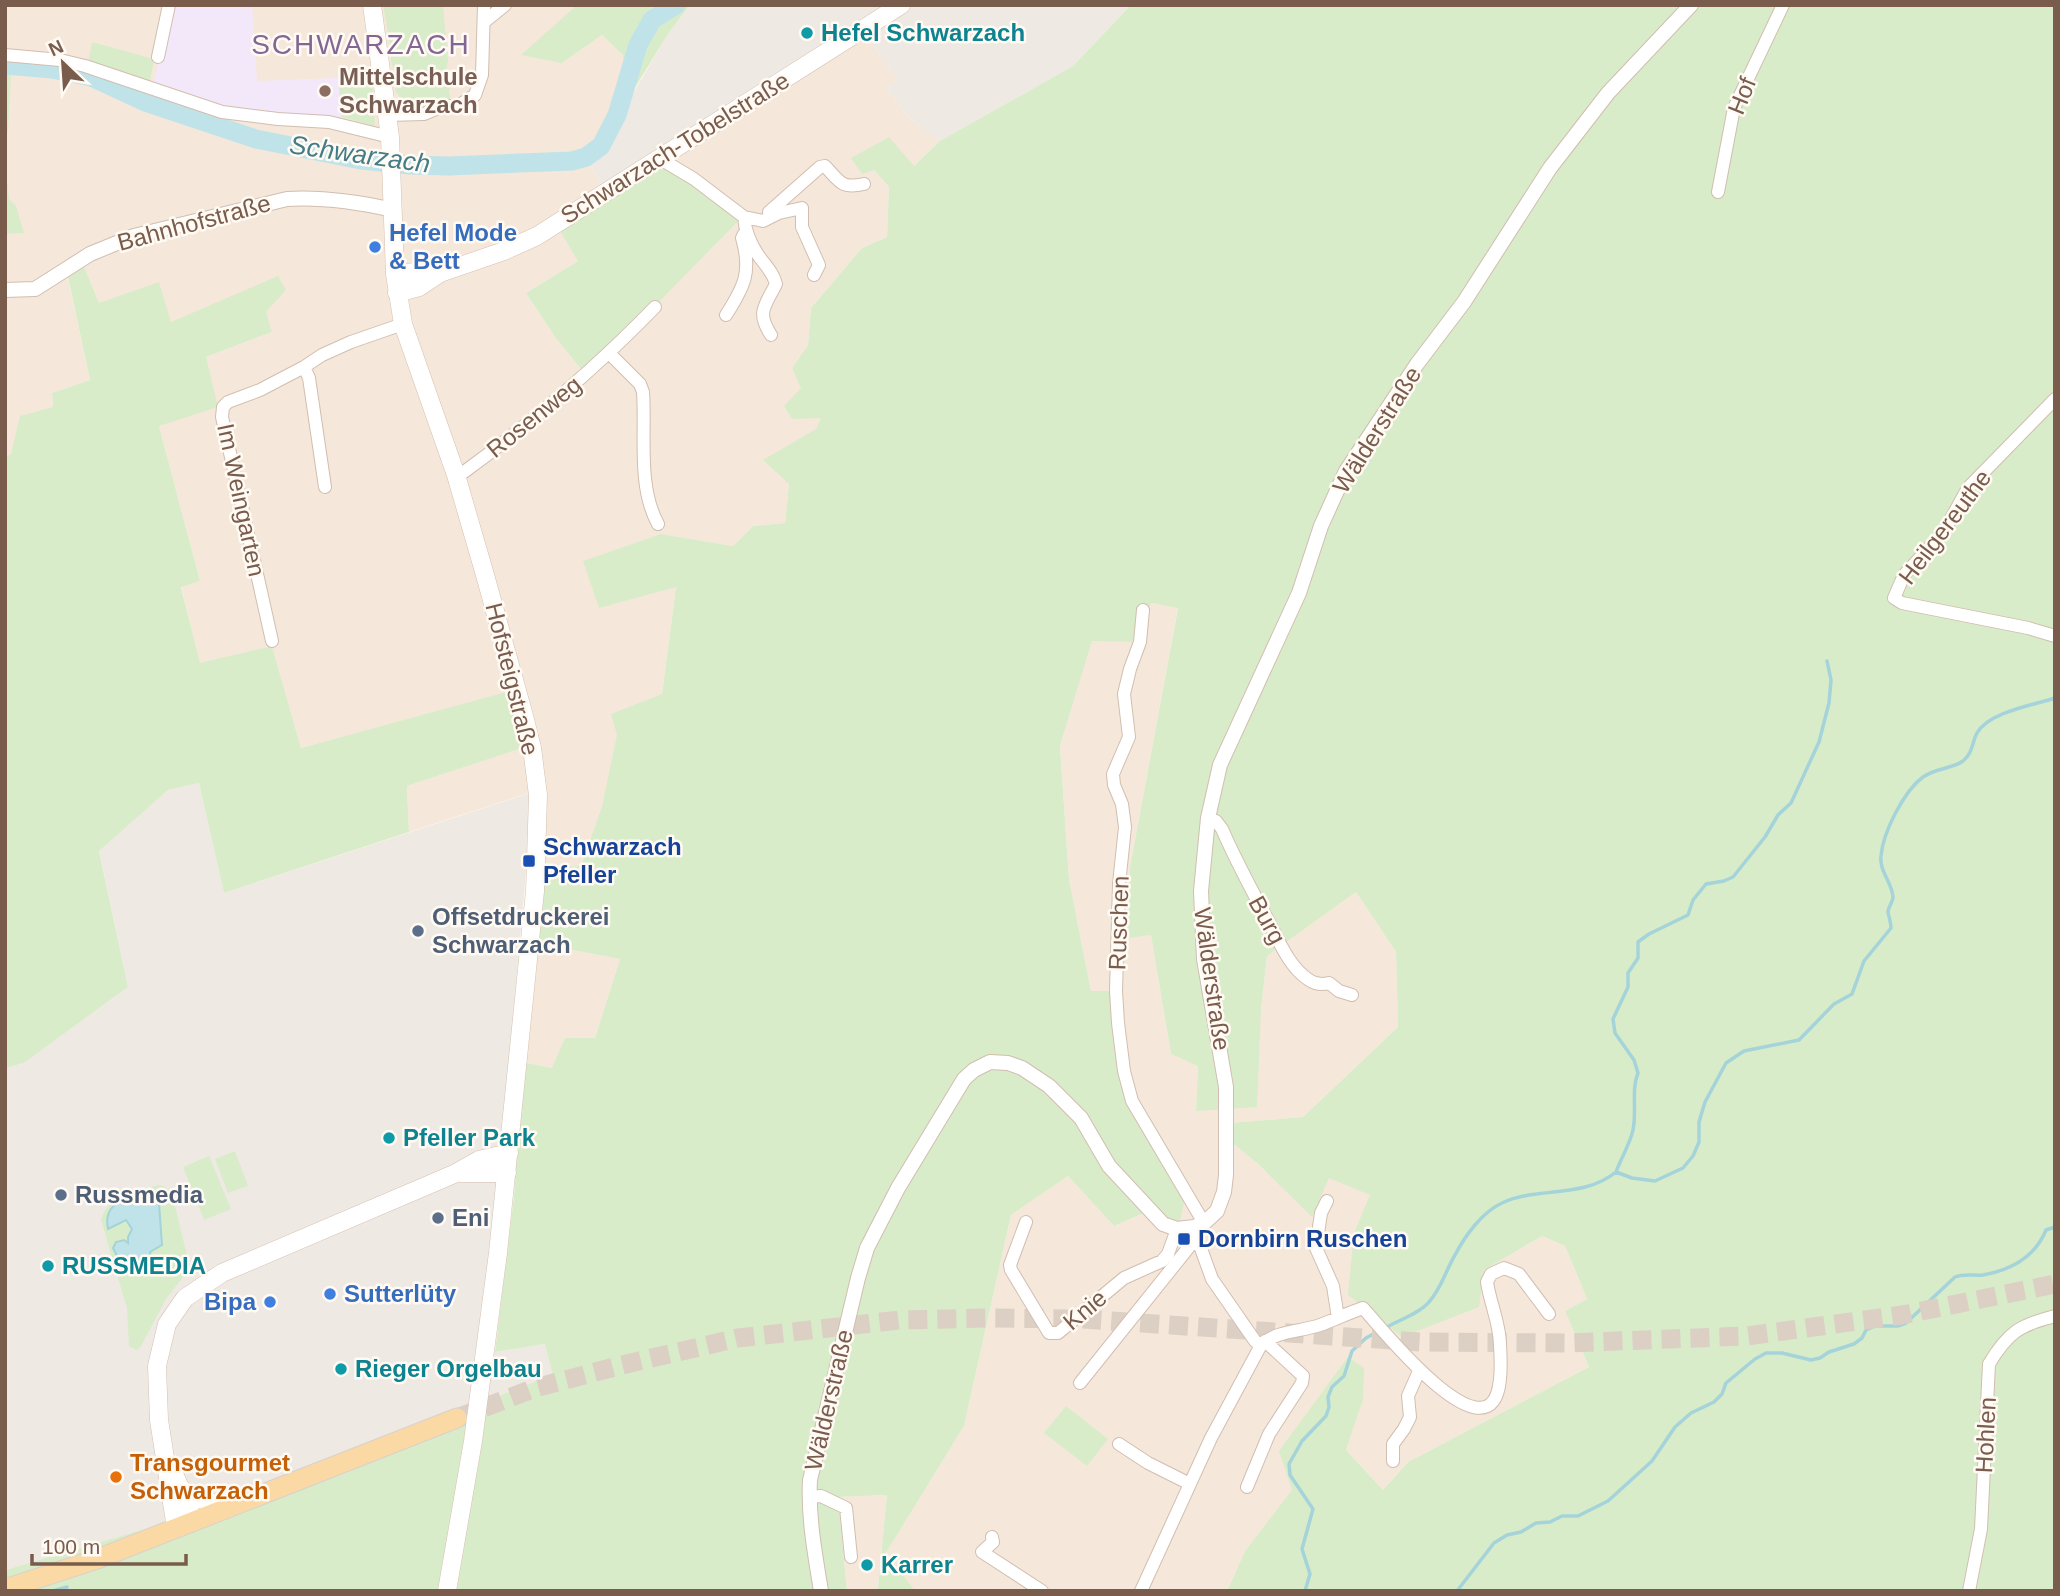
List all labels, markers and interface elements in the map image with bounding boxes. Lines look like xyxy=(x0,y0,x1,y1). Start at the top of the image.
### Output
place label: Hefel Schwarzach xyxy=(821,19,1025,46)
marker: Hefel Schwarzach xyxy=(799,25,815,41)
north arrow xyxy=(28,28,98,98)
district label: SCHWARZACH xyxy=(251,29,471,60)
text: N xyxy=(45,36,67,60)
place label: Mittelschule Schwarzach xyxy=(339,63,478,118)
street label: Schwarzach-Tobelstraße xyxy=(556,66,794,229)
street label: Hof xyxy=(1722,73,1761,118)
marker: Mittelschule Schwarzach xyxy=(317,83,333,99)
water label: Schwarzach xyxy=(288,129,432,179)
street label: Bahnhofstraße xyxy=(114,189,273,256)
place label: Hefel Mode & Bett xyxy=(389,219,517,274)
marker: Hefel Mode & Bett xyxy=(367,239,383,255)
street label: Wälderstraße xyxy=(1327,362,1426,498)
street label: Rosenweg xyxy=(481,370,586,463)
street label: Im Weingarten xyxy=(212,421,271,579)
street label: Heilgereuthe xyxy=(1893,464,1996,589)
street label: Hofsteigstraße xyxy=(481,600,544,758)
place label: Schwarzach Pfeller xyxy=(543,833,682,888)
marker: Schwarzach Pfeller xyxy=(521,853,537,869)
street label: Ruschen xyxy=(1103,875,1134,971)
street label: Burg xyxy=(1243,891,1292,948)
place label: Offsetdruckerei Schwarzach xyxy=(432,903,609,958)
street label: Wälderstraße xyxy=(1189,906,1236,1052)
marker: Offsetdruckerei Schwarzach xyxy=(410,923,426,939)
place label: Pfeller Park xyxy=(403,1124,536,1151)
marker: Pfeller Park xyxy=(381,1130,397,1146)
place label: Russmedia xyxy=(75,1181,204,1208)
marker: Russmedia xyxy=(53,1187,69,1203)
place label: Eni xyxy=(452,1204,489,1231)
marker: Eni xyxy=(430,1210,446,1226)
place label: Dornbirn Ruschen xyxy=(1198,1225,1407,1252)
marker: Dornbirn Ruschen xyxy=(1176,1231,1192,1247)
place label: RUSSMEDIA xyxy=(62,1252,206,1279)
marker: RUSSMEDIA xyxy=(40,1258,56,1274)
place label: Sutterlüty xyxy=(344,1280,457,1307)
street label: Knie xyxy=(1058,1284,1112,1335)
marker: Sutterlüty xyxy=(322,1286,338,1302)
place label: Bipa xyxy=(204,1288,257,1315)
marker: Bipa xyxy=(262,1294,278,1310)
street label: Wälderstraße xyxy=(799,1327,858,1473)
place label: Rieger Orgelbau xyxy=(355,1355,542,1382)
marker: Rieger Orgelbau xyxy=(333,1361,349,1377)
street label: Hohlen xyxy=(1970,1396,2001,1474)
place label: Transgourmet Schwarzach xyxy=(130,1449,290,1504)
marker: Transgourmet Schwarzach xyxy=(108,1469,124,1485)
scale bar xyxy=(32,1522,186,1566)
text: 100 m xyxy=(42,1535,100,1558)
place label: Karrer xyxy=(881,1551,953,1578)
marker: Karrer xyxy=(859,1557,875,1573)

